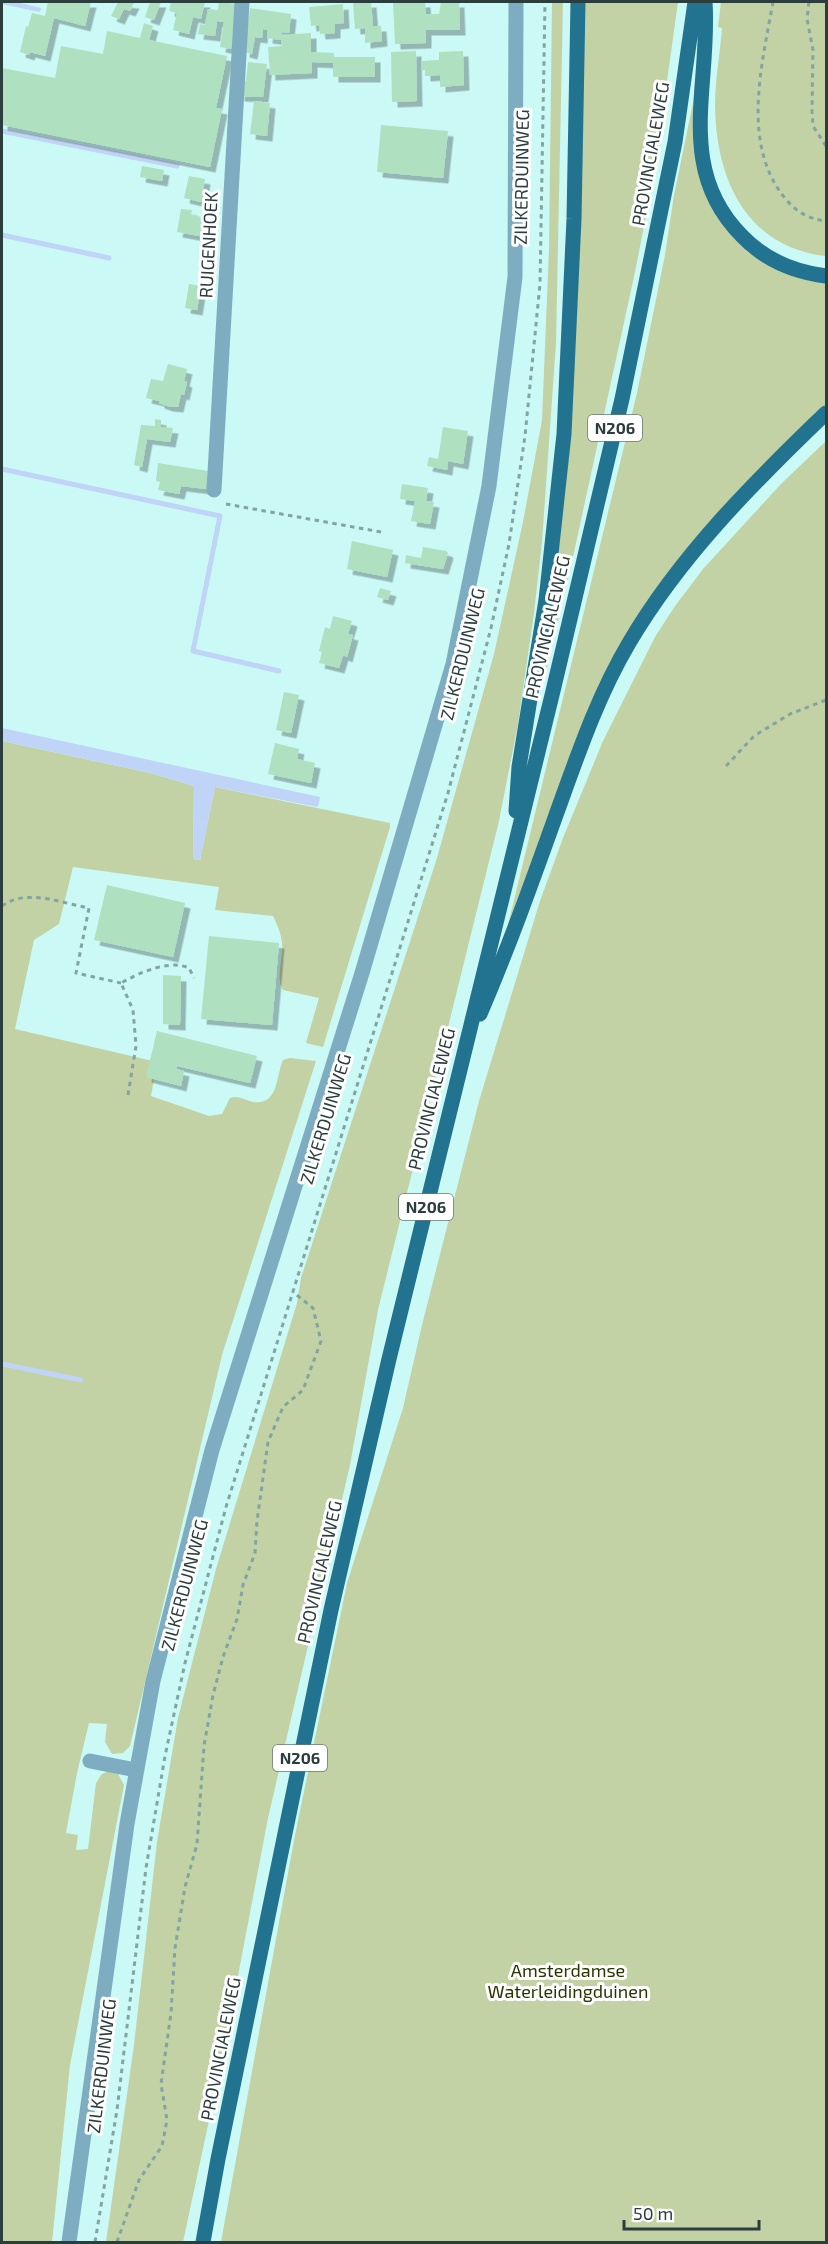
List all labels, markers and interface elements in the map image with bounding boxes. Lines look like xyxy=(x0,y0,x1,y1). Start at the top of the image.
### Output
street label: PROVINCIALEWEG xyxy=(627,80,674,228)
street label: ZILKERDUINWEG xyxy=(509,109,533,245)
street label: RUIGENHOEK xyxy=(194,191,222,299)
road number: N206 xyxy=(588,415,642,441)
street label: PROVINCIALEWEG xyxy=(520,553,574,700)
street label: ZILKERDUINWEG xyxy=(435,585,489,722)
street label: PROVINCIALEWEG xyxy=(403,1025,459,1172)
street label: ZILKERDUINWEG xyxy=(295,1051,355,1187)
road number: N206 xyxy=(399,1194,453,1220)
street label: PROVINCIALEWEG xyxy=(292,1498,346,1645)
street label: ZILKERDUINWEG xyxy=(156,1516,212,1653)
road number: N206 xyxy=(273,1745,327,1771)
park label: Amsterdamse Waterleidingduinen xyxy=(488,1959,648,2002)
street label: PROVINCIALEWEG xyxy=(195,1975,245,2123)
street label: ZILKERDUINWEG xyxy=(82,1997,120,2134)
scale bar xyxy=(624,2193,759,2231)
text: 50 m xyxy=(633,2202,673,2224)

